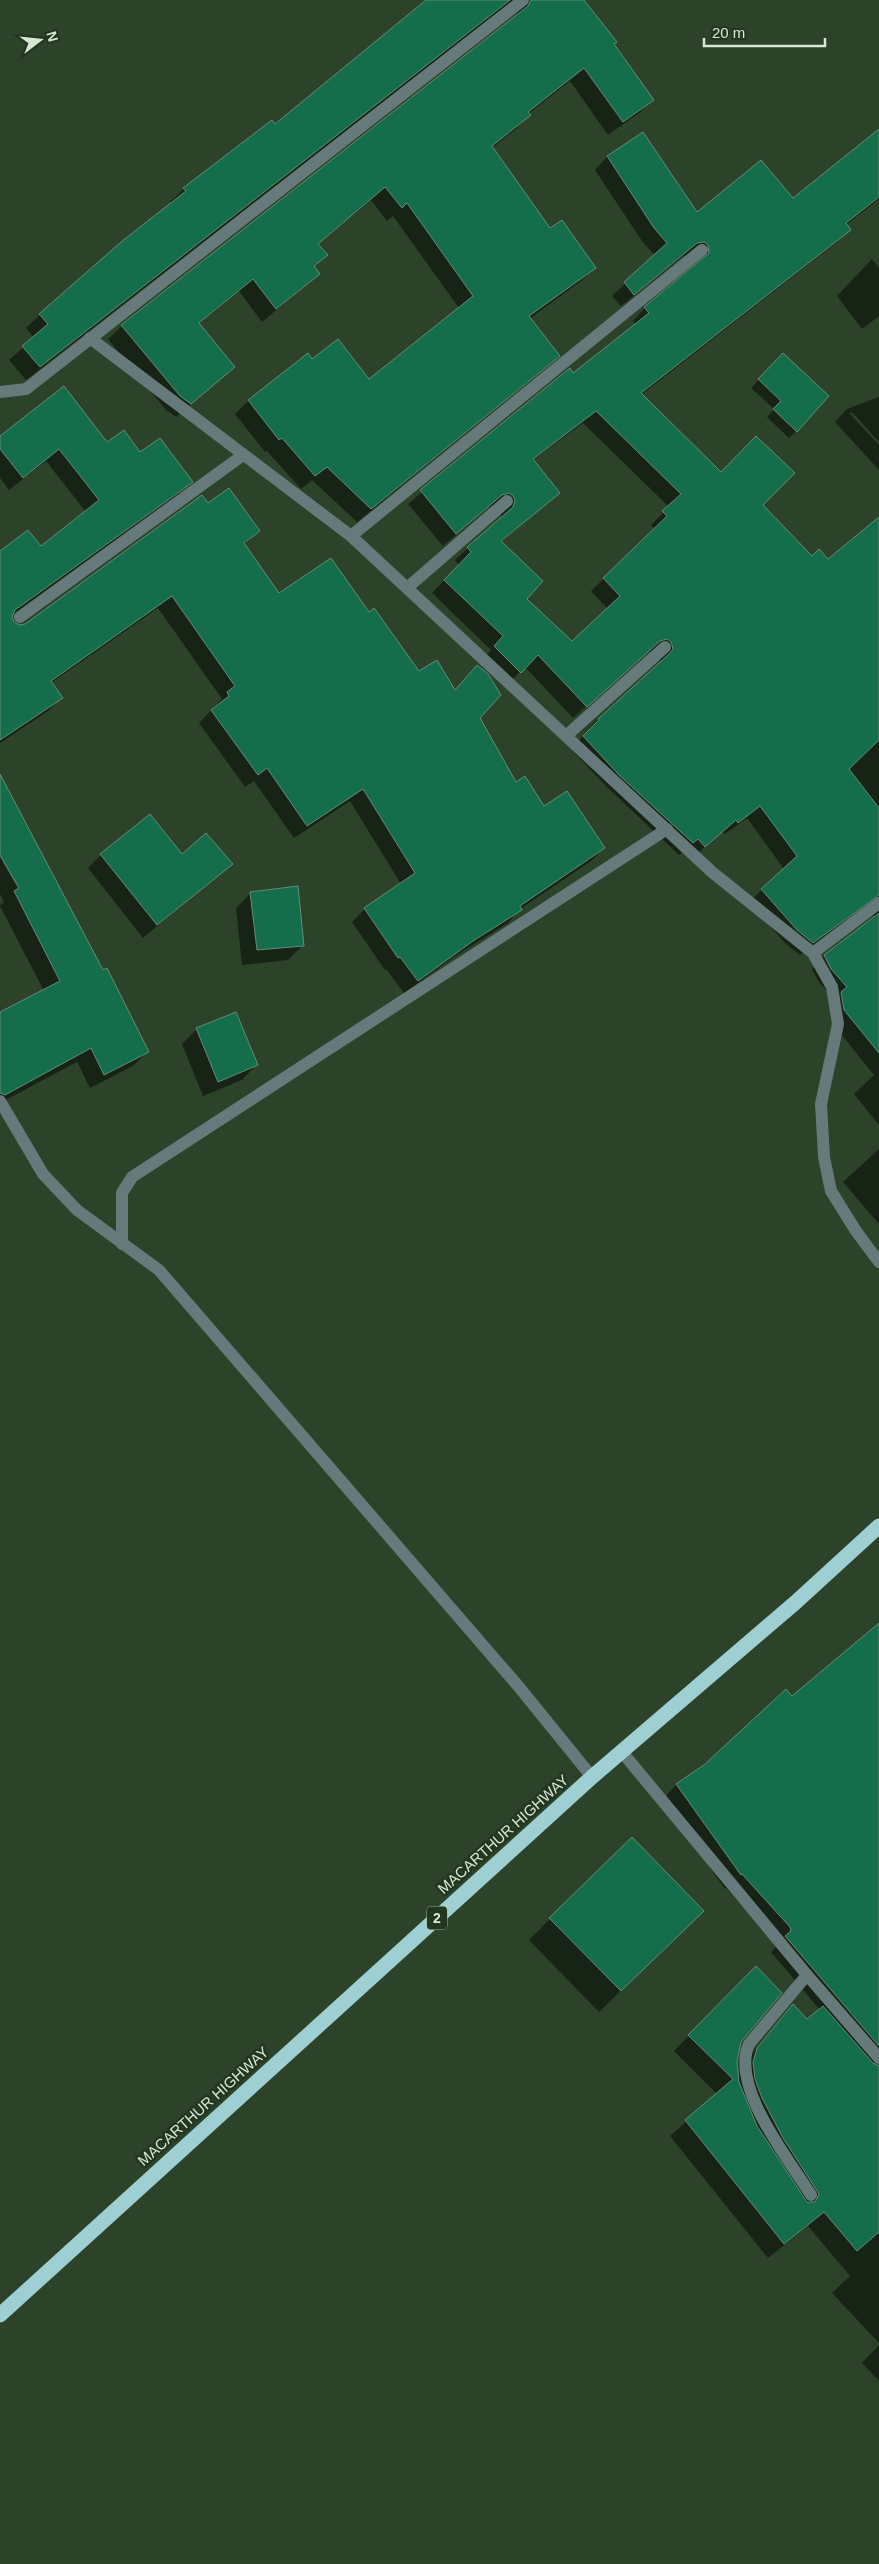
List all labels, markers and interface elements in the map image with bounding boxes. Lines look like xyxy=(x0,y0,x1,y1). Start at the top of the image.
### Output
north arrow xyxy=(15,15,65,65)
scale bar xyxy=(704,15,825,47)
text: 20 m xyxy=(712,24,745,41)
text: N xyxy=(43,29,62,43)
street label: MACARTHUR HIGHWAY xyxy=(434,1771,572,1897)
road number: 2 xyxy=(427,1906,447,1930)
street label: MACARTHUR HIGHWAY xyxy=(134,2043,272,2169)

